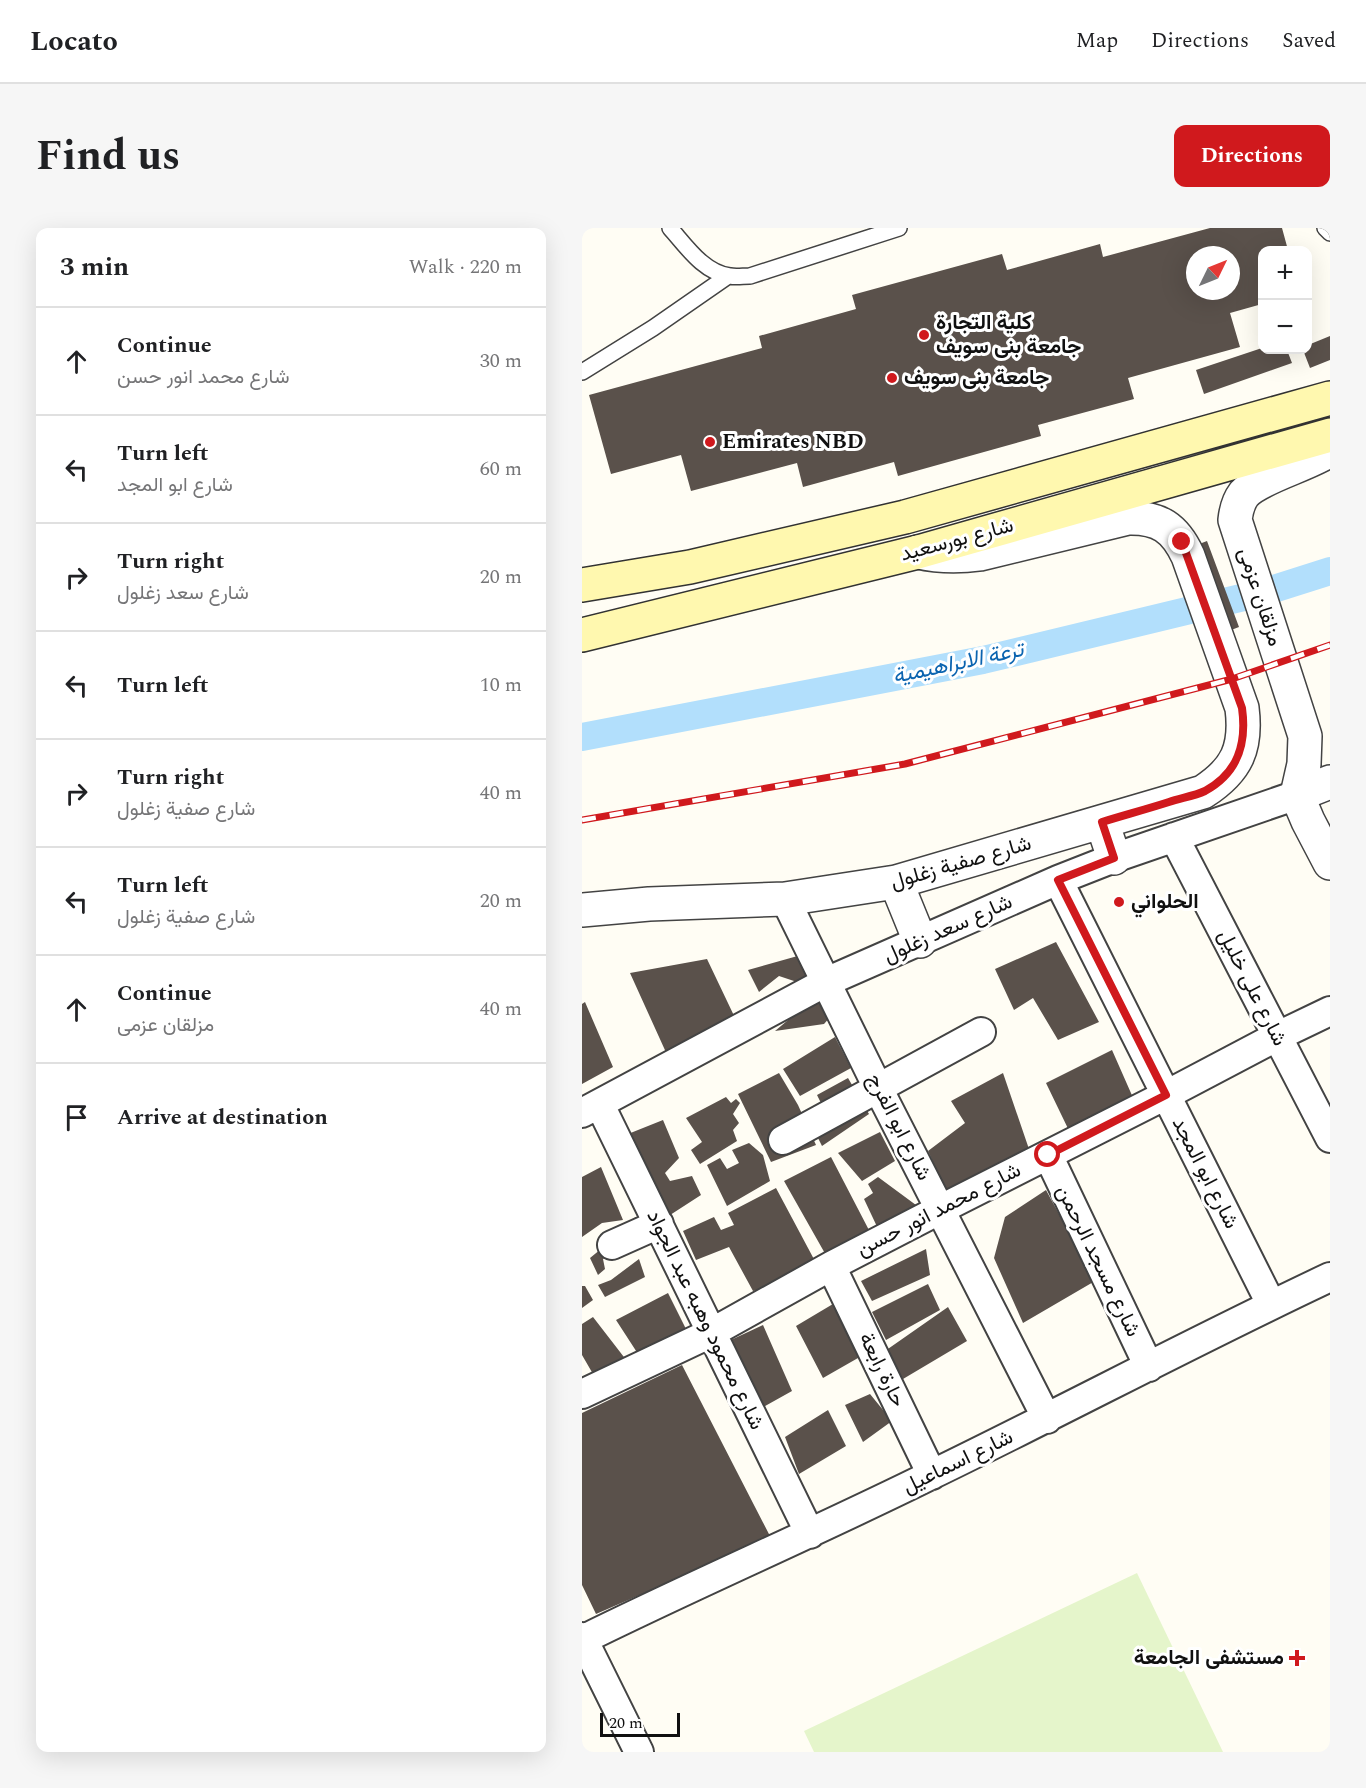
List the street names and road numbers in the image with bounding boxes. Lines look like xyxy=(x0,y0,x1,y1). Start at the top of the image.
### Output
street label: شارع بورسعيد xyxy=(897,510,1017,570)
street label: مزلقان عزمى xyxy=(1229,544,1291,650)
street label: شارع صفية زغلول xyxy=(887,828,1035,898)
street label: شارع سعد زغلول xyxy=(878,886,1018,972)
street label: شارع على خليل xyxy=(1209,924,1295,1052)
street label: شارع ابو الفرج xyxy=(858,1068,940,1186)
street label: شارع ابو المجد xyxy=(1163,1112,1247,1234)
street label: شارع محمد انور حسن xyxy=(851,1155,1027,1265)
street label: شارع مسجد الرحمن xyxy=(1047,1179,1149,1343)
street label: شارع محمود وهبه عبد الجواد xyxy=(638,1205,772,1435)
street label: حارة رابعة xyxy=(850,1327,914,1413)
street label: شارع اسماعيل xyxy=(897,1421,1019,1503)

